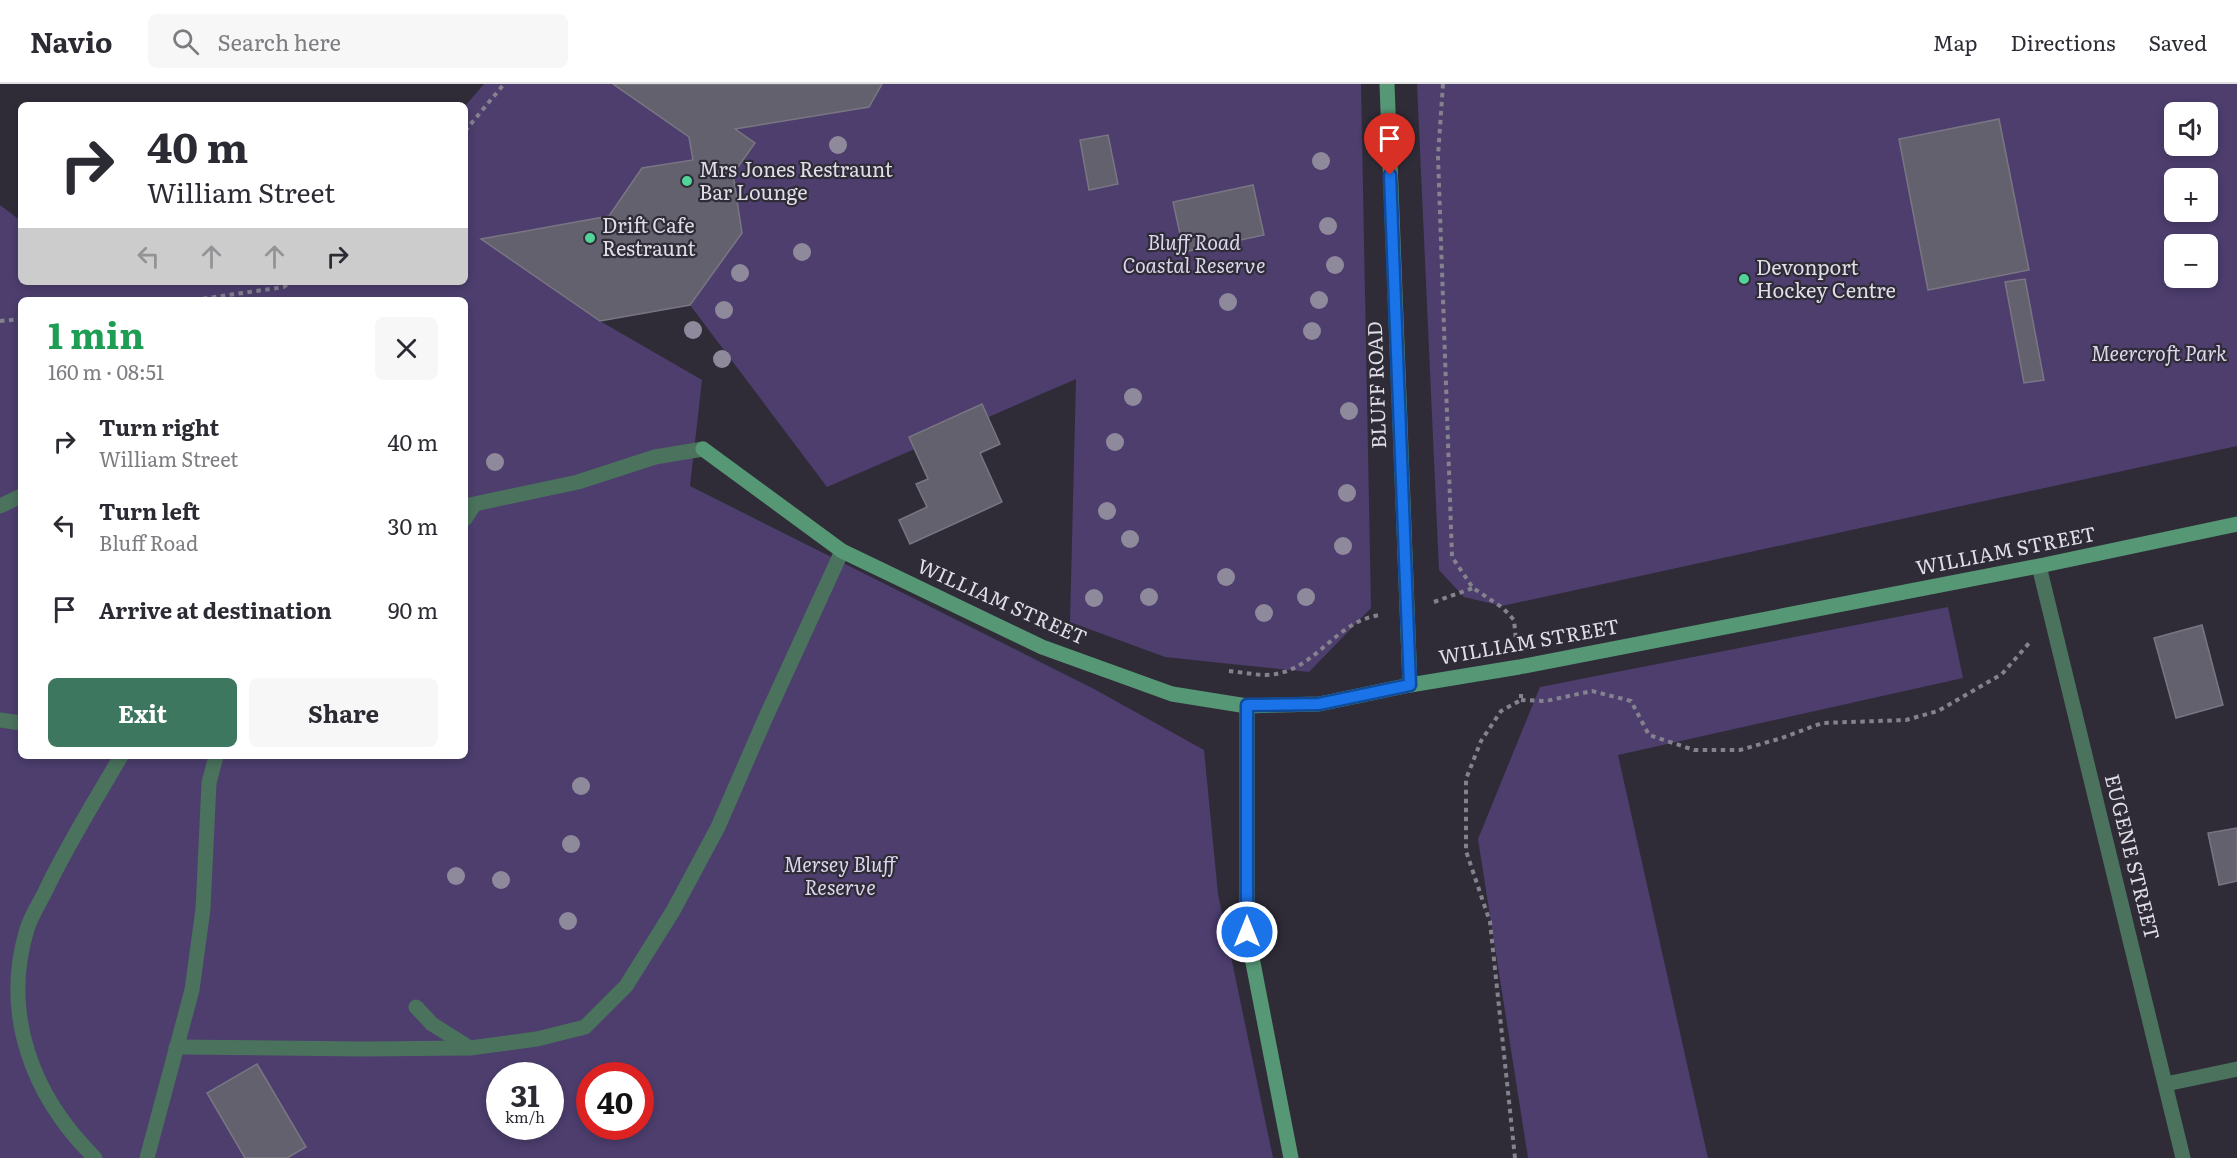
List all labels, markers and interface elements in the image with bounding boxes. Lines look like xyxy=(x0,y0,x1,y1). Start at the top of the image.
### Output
search box xyxy=(148,14,568,68)
text: Navio xyxy=(30,20,112,62)
icon: search xyxy=(169,25,202,58)
text: Search here xyxy=(217,25,341,58)
text: Map xyxy=(1933,26,1978,57)
text: Directions xyxy=(2011,26,2116,57)
text: Saved xyxy=(2149,26,2207,57)
map controls xyxy=(2164,102,2218,288)
button: sound xyxy=(2164,102,2218,156)
pin xyxy=(1364,113,1415,175)
text: 40 m xyxy=(147,114,248,176)
icon: arrive xyxy=(1373,122,1406,155)
icon: right xyxy=(48,126,126,204)
place label: Mrs Jones Restraunt Bar Lounge xyxy=(699,153,893,206)
button: + xyxy=(2164,168,2218,222)
text: William Street xyxy=(147,171,335,211)
marker: Mrs Jones Restraunt Bar Lounge xyxy=(680,174,694,188)
place label: Drift Cafe Restraunt xyxy=(602,209,696,262)
park label: Bluff Road Coastal Reserve xyxy=(1123,226,1265,279)
marker: Drift Cafe Restraunt xyxy=(583,231,597,245)
button: − xyxy=(2164,234,2218,288)
icon: left xyxy=(132,240,165,273)
icon: ahead xyxy=(195,240,228,273)
icon: ahead xyxy=(258,240,291,273)
icon: right xyxy=(321,240,354,273)
place label: Devonport Hockey Centre xyxy=(1756,251,1896,304)
marker: Devonport Hockey Centre xyxy=(1737,272,1751,286)
text: 1 min xyxy=(48,307,144,360)
button: close xyxy=(375,317,438,380)
street label: BLUFF ROAD xyxy=(1358,321,1392,449)
park label: Meercroft Park xyxy=(2091,337,2227,367)
text: 160 m · 08:51 xyxy=(48,356,164,386)
text: Turn right xyxy=(99,410,219,443)
icon: right xyxy=(48,425,81,458)
text: 40 m xyxy=(387,425,438,458)
text: William Street xyxy=(99,443,238,473)
text: Turn left xyxy=(99,494,200,527)
icon: left xyxy=(48,509,81,542)
text: 30 m xyxy=(388,509,438,542)
street label: WILLIAM STREET xyxy=(1913,517,2098,581)
text: Bluff Road xyxy=(99,527,198,557)
street label: WILLIAM STREET xyxy=(913,549,1092,651)
icon: arrive xyxy=(48,593,81,626)
text: Arrive at destination xyxy=(99,593,332,626)
text: 90 m xyxy=(388,593,438,626)
street label: WILLIAM STREET xyxy=(1436,609,1621,671)
button: Exit xyxy=(48,678,237,747)
button: Share xyxy=(249,678,438,747)
street label: EUGENE STREET xyxy=(2099,770,2169,943)
park label: Mersey Bluff Reserve xyxy=(784,848,898,901)
position arrow xyxy=(1215,900,1279,964)
speed limit sign: 40 xyxy=(576,1062,654,1140)
text: 31 xyxy=(510,1072,540,1116)
text: km/h xyxy=(505,1105,545,1128)

